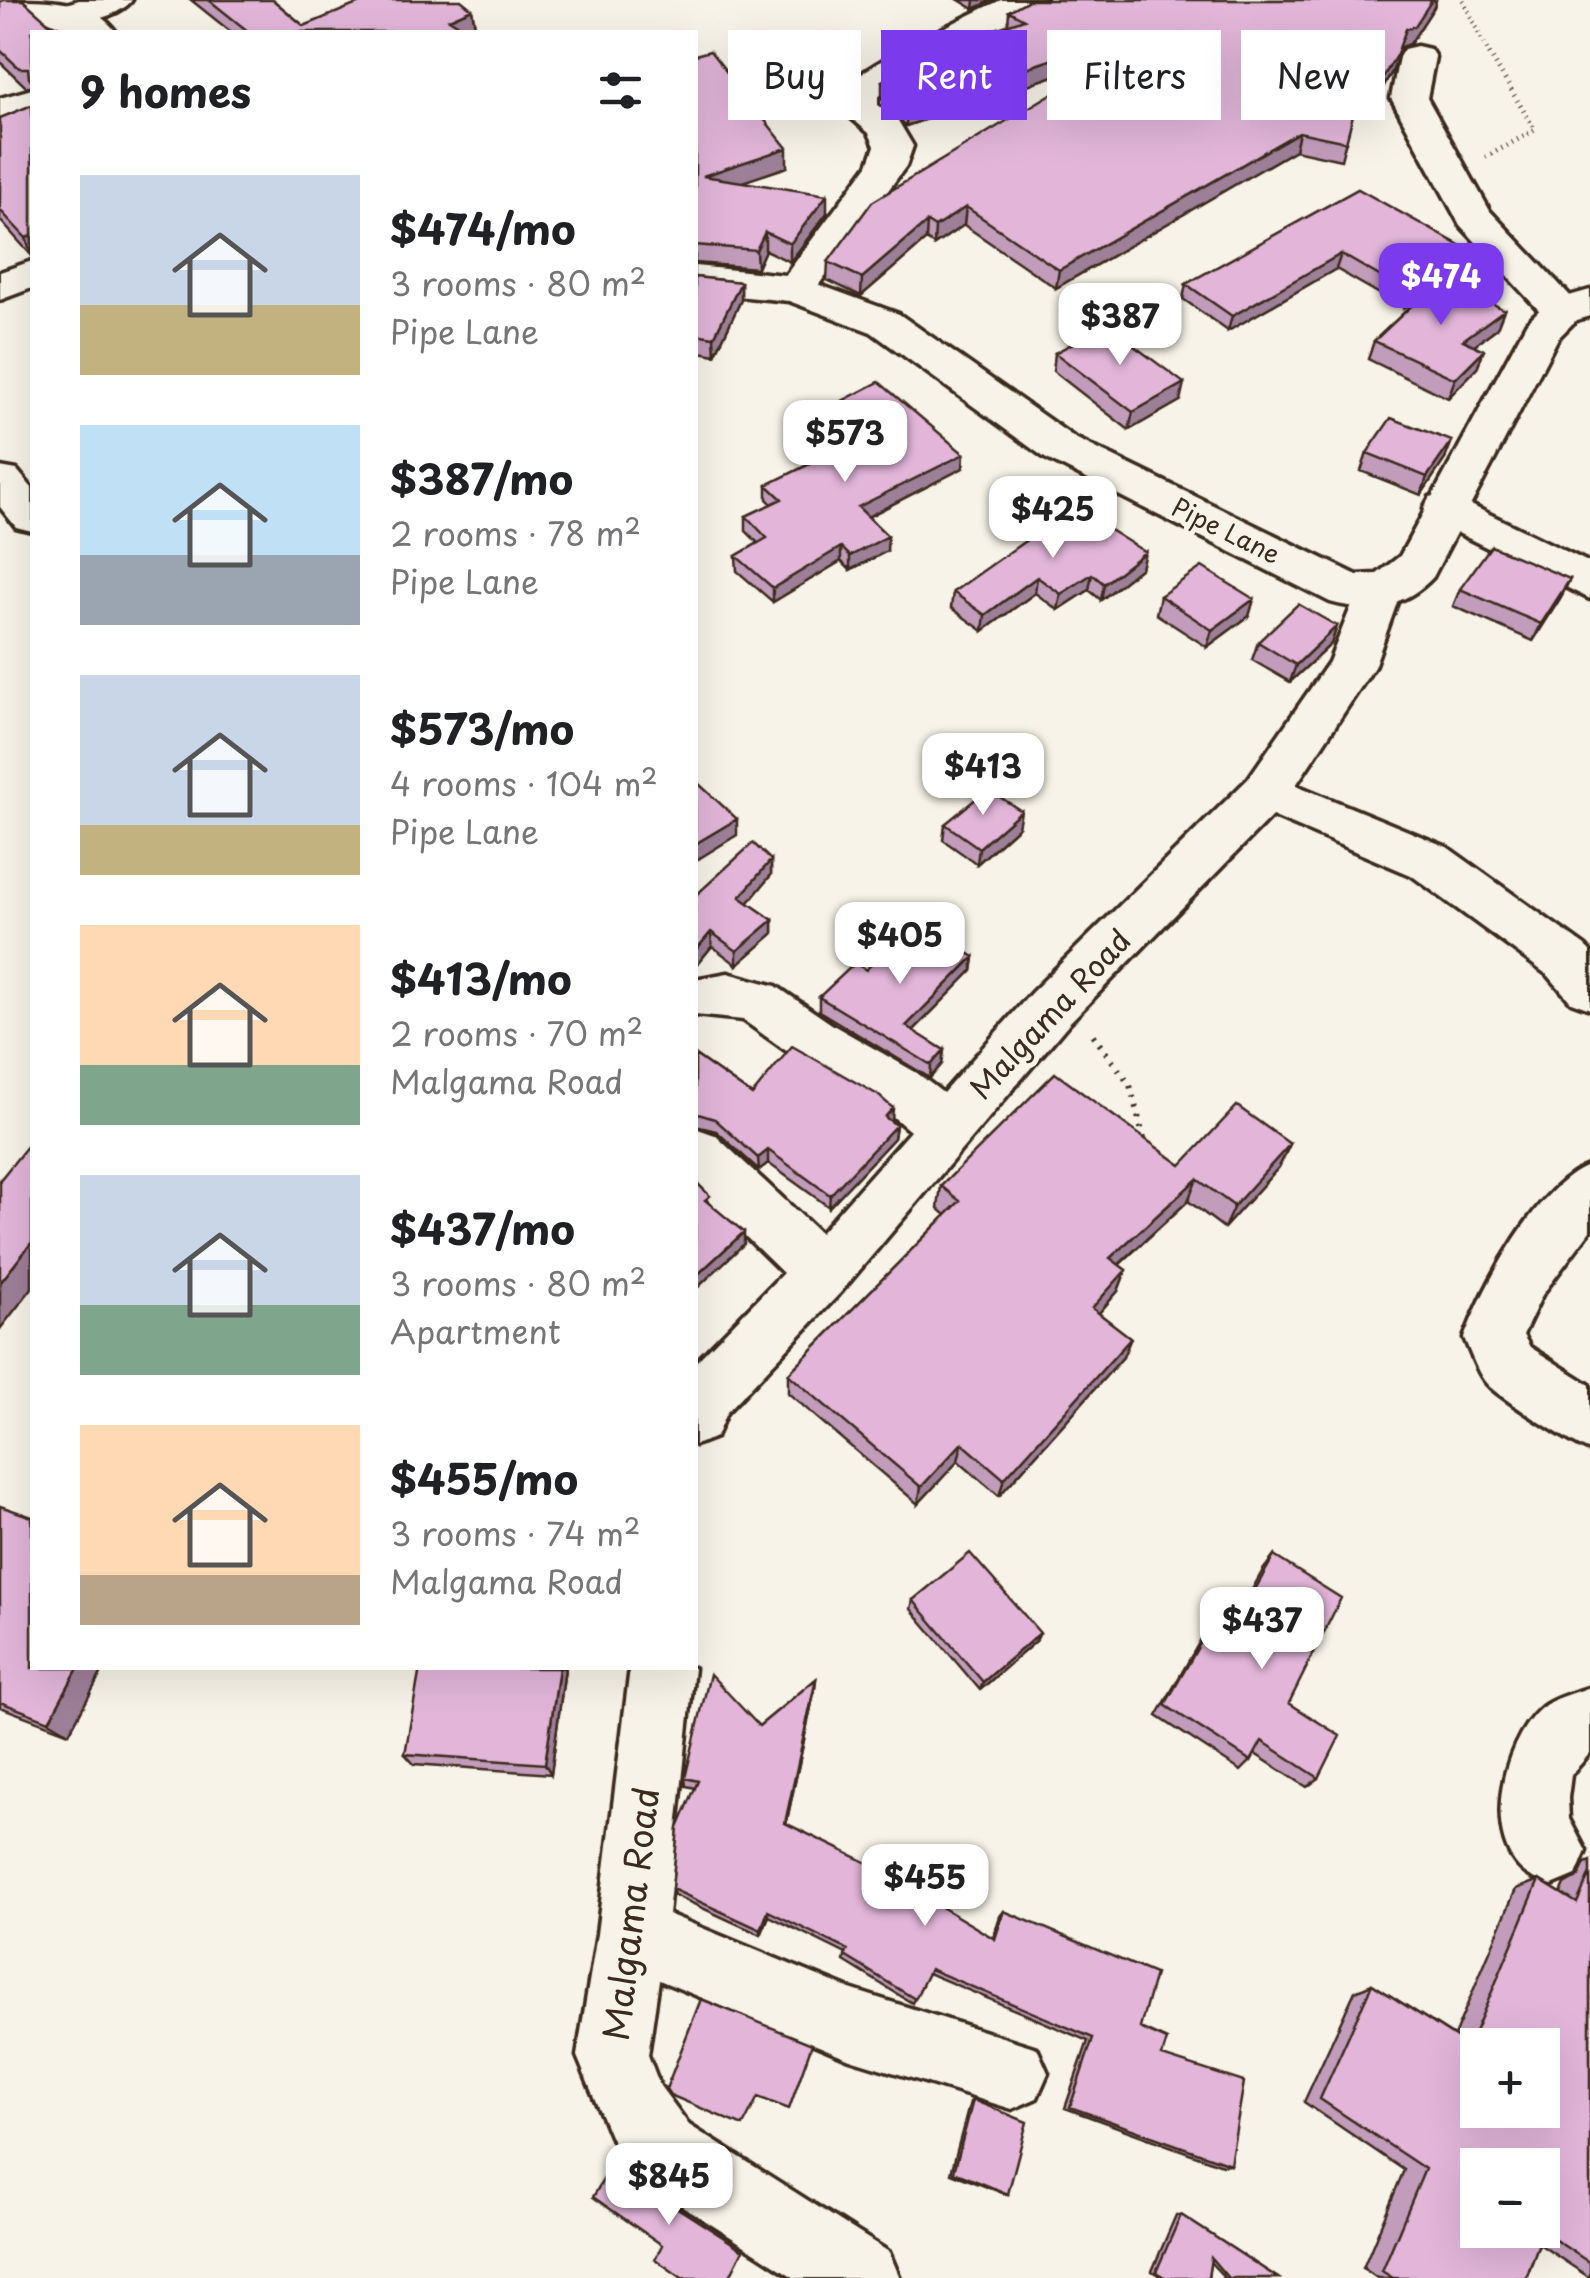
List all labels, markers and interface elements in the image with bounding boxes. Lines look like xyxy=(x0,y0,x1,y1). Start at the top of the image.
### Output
chip: Buy xyxy=(728,30,861,120)
chip: Rent xyxy=(881,30,1027,120)
chip: Filters xyxy=(1047,30,1221,120)
chip: New xyxy=(1241,30,1385,120)
text: 9 homes xyxy=(80,59,251,122)
icon: filters xyxy=(593,63,648,118)
text: $474/mo xyxy=(390,196,576,259)
icon: home xyxy=(160,215,280,335)
pin: $474 xyxy=(1382,243,1500,328)
text: $474 xyxy=(1401,251,1481,299)
text: 3 rooms · 80 m² xyxy=(390,259,646,307)
pin: $387 xyxy=(1061,283,1179,368)
text: $387 xyxy=(1081,291,1159,339)
text: Pipe Lane xyxy=(390,307,539,355)
pin: $573 xyxy=(786,400,904,485)
text: $573 xyxy=(805,408,885,456)
text: $387/mo xyxy=(390,446,573,509)
icon: home xyxy=(160,465,280,585)
pin: $425 xyxy=(994,476,1112,561)
text: $425 xyxy=(1011,484,1095,532)
street label: Pipe Lane xyxy=(1166,487,1287,573)
text: 2 rooms · 78 m² xyxy=(390,509,641,557)
text: Pipe Lane xyxy=(390,557,539,605)
text: $573/mo xyxy=(390,696,574,759)
icon: home xyxy=(160,715,280,835)
pin: $413 xyxy=(924,733,1042,818)
text: $413 xyxy=(944,741,1022,789)
text: 4 rooms · 104 m² xyxy=(390,759,658,807)
text: Pipe Lane xyxy=(390,807,539,855)
pin: $405 xyxy=(841,902,959,987)
text: $405 xyxy=(857,910,943,958)
street label: Malgama Road xyxy=(958,918,1140,1109)
text: $413/mo xyxy=(390,946,572,1009)
icon: home xyxy=(160,965,280,1085)
text: 2 rooms · 70 m² xyxy=(390,1009,643,1057)
text: Malgama Road xyxy=(390,1057,623,1105)
text: $437/mo xyxy=(390,1196,575,1259)
icon: home xyxy=(160,1215,280,1335)
text: 3 rooms · 80 m² xyxy=(390,1259,646,1307)
text: Apartment xyxy=(390,1307,561,1355)
text: $455/mo xyxy=(390,1446,578,1509)
icon: home xyxy=(160,1465,280,1585)
text: 3 rooms · 74 m² xyxy=(390,1509,640,1557)
text: Malgama Road xyxy=(390,1557,623,1605)
pin: $437 xyxy=(1203,1587,1321,1672)
text: $437 xyxy=(1222,1595,1302,1643)
street label: Malgama Road xyxy=(588,1784,671,2043)
pin: $455 xyxy=(866,1844,984,1929)
text: $455 xyxy=(884,1852,966,1900)
map controls xyxy=(1460,2028,1560,2248)
button: + xyxy=(1460,2028,1560,2128)
pin: $845 xyxy=(610,2143,728,2228)
button: − xyxy=(1460,2148,1560,2248)
text: $845 xyxy=(628,2151,710,2199)

